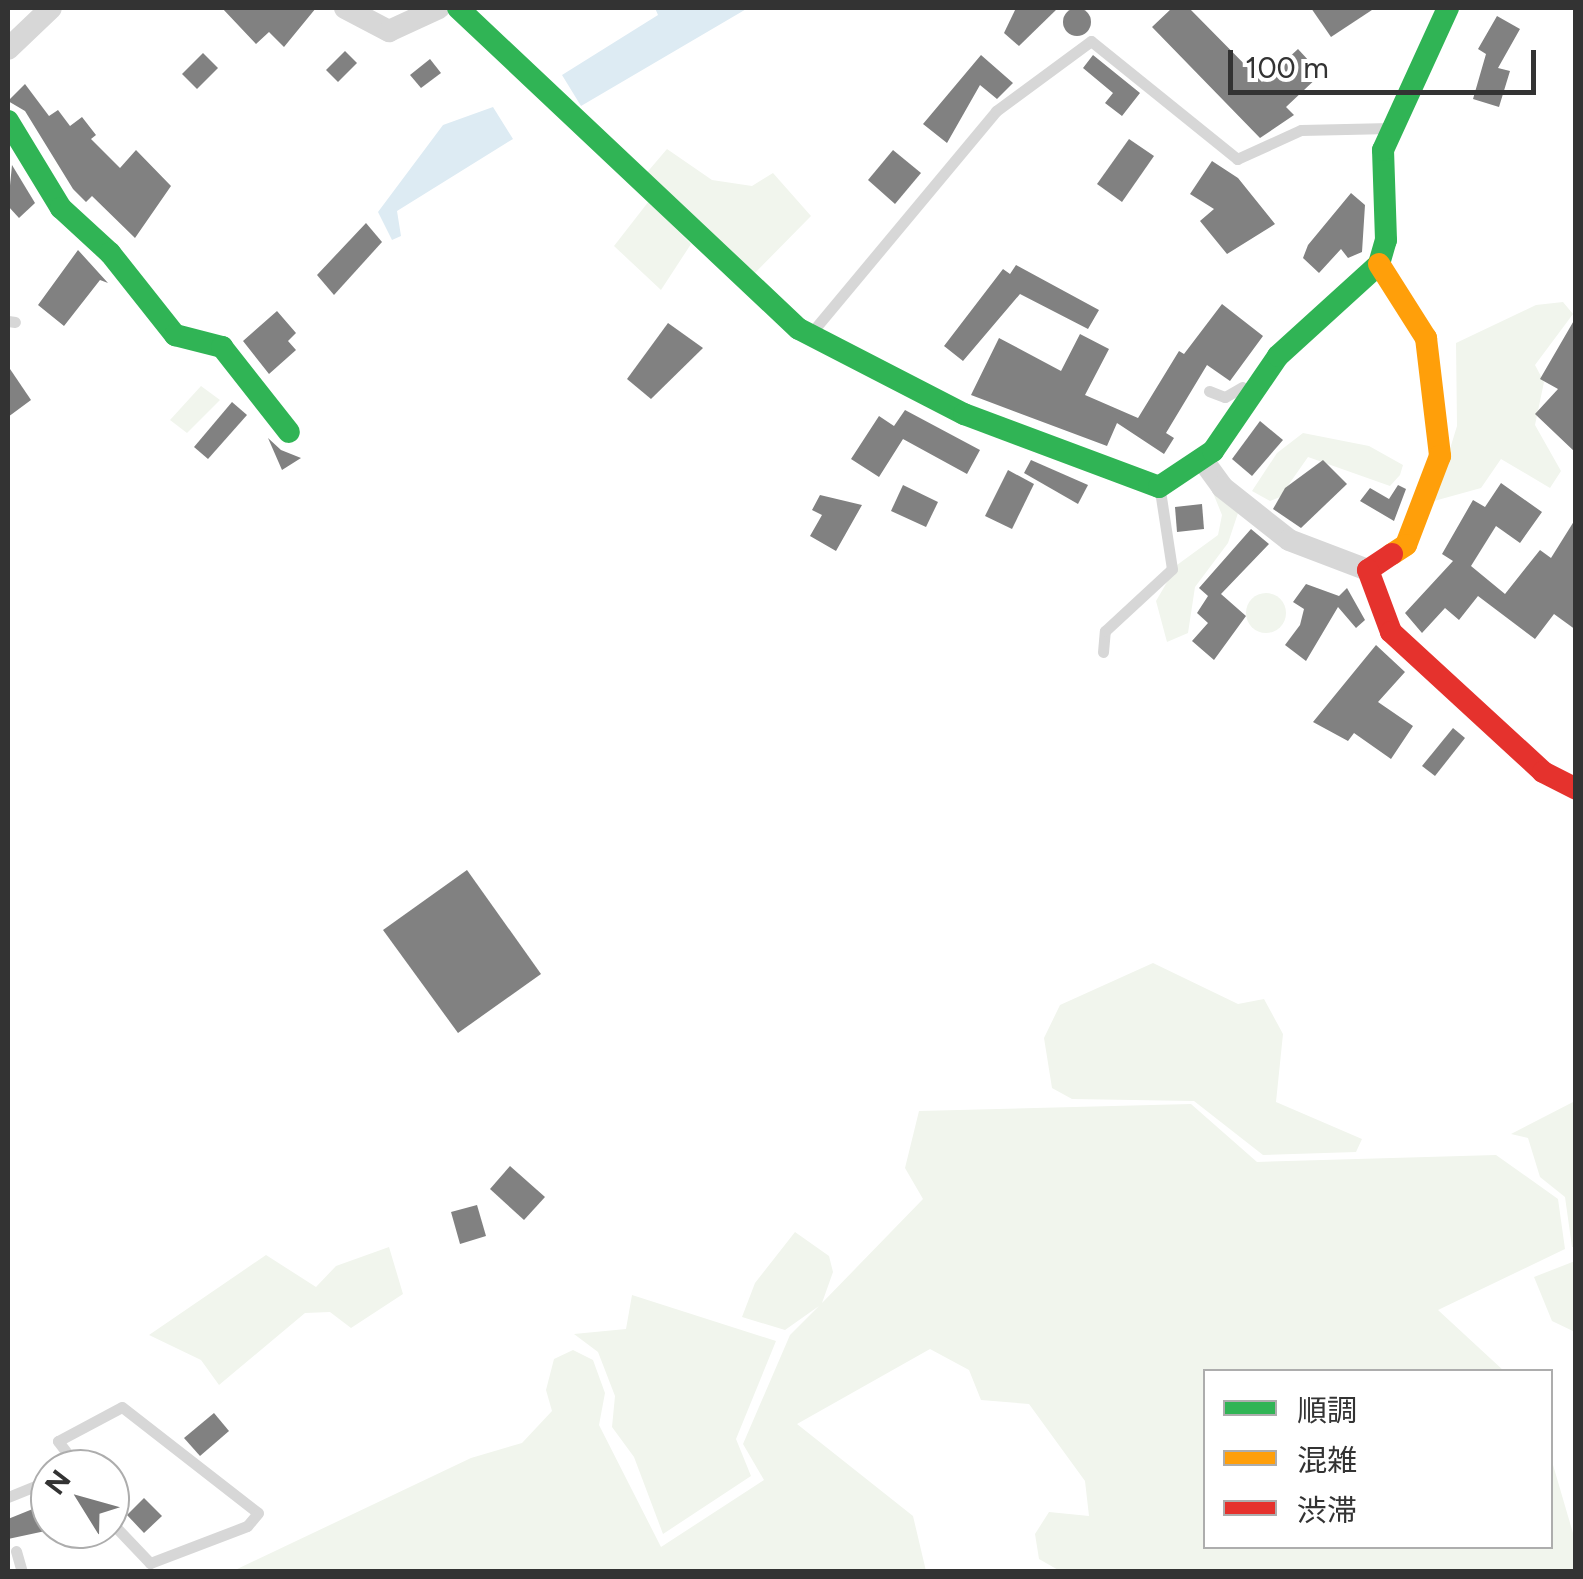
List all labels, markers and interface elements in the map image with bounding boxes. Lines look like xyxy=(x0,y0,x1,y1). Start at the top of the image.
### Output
scale bar xyxy=(1233,30,1540,92)
text: 100 m xyxy=(1245,49,1329,86)
legend xyxy=(1203,1369,1553,1549)
text: 順調 xyxy=(1297,1392,1357,1429)
text: 混雑 xyxy=(1297,1442,1357,1479)
north arrow xyxy=(30,1449,130,1549)
text: N xyxy=(38,1463,78,1501)
text: 渋滞 xyxy=(1297,1492,1357,1529)

